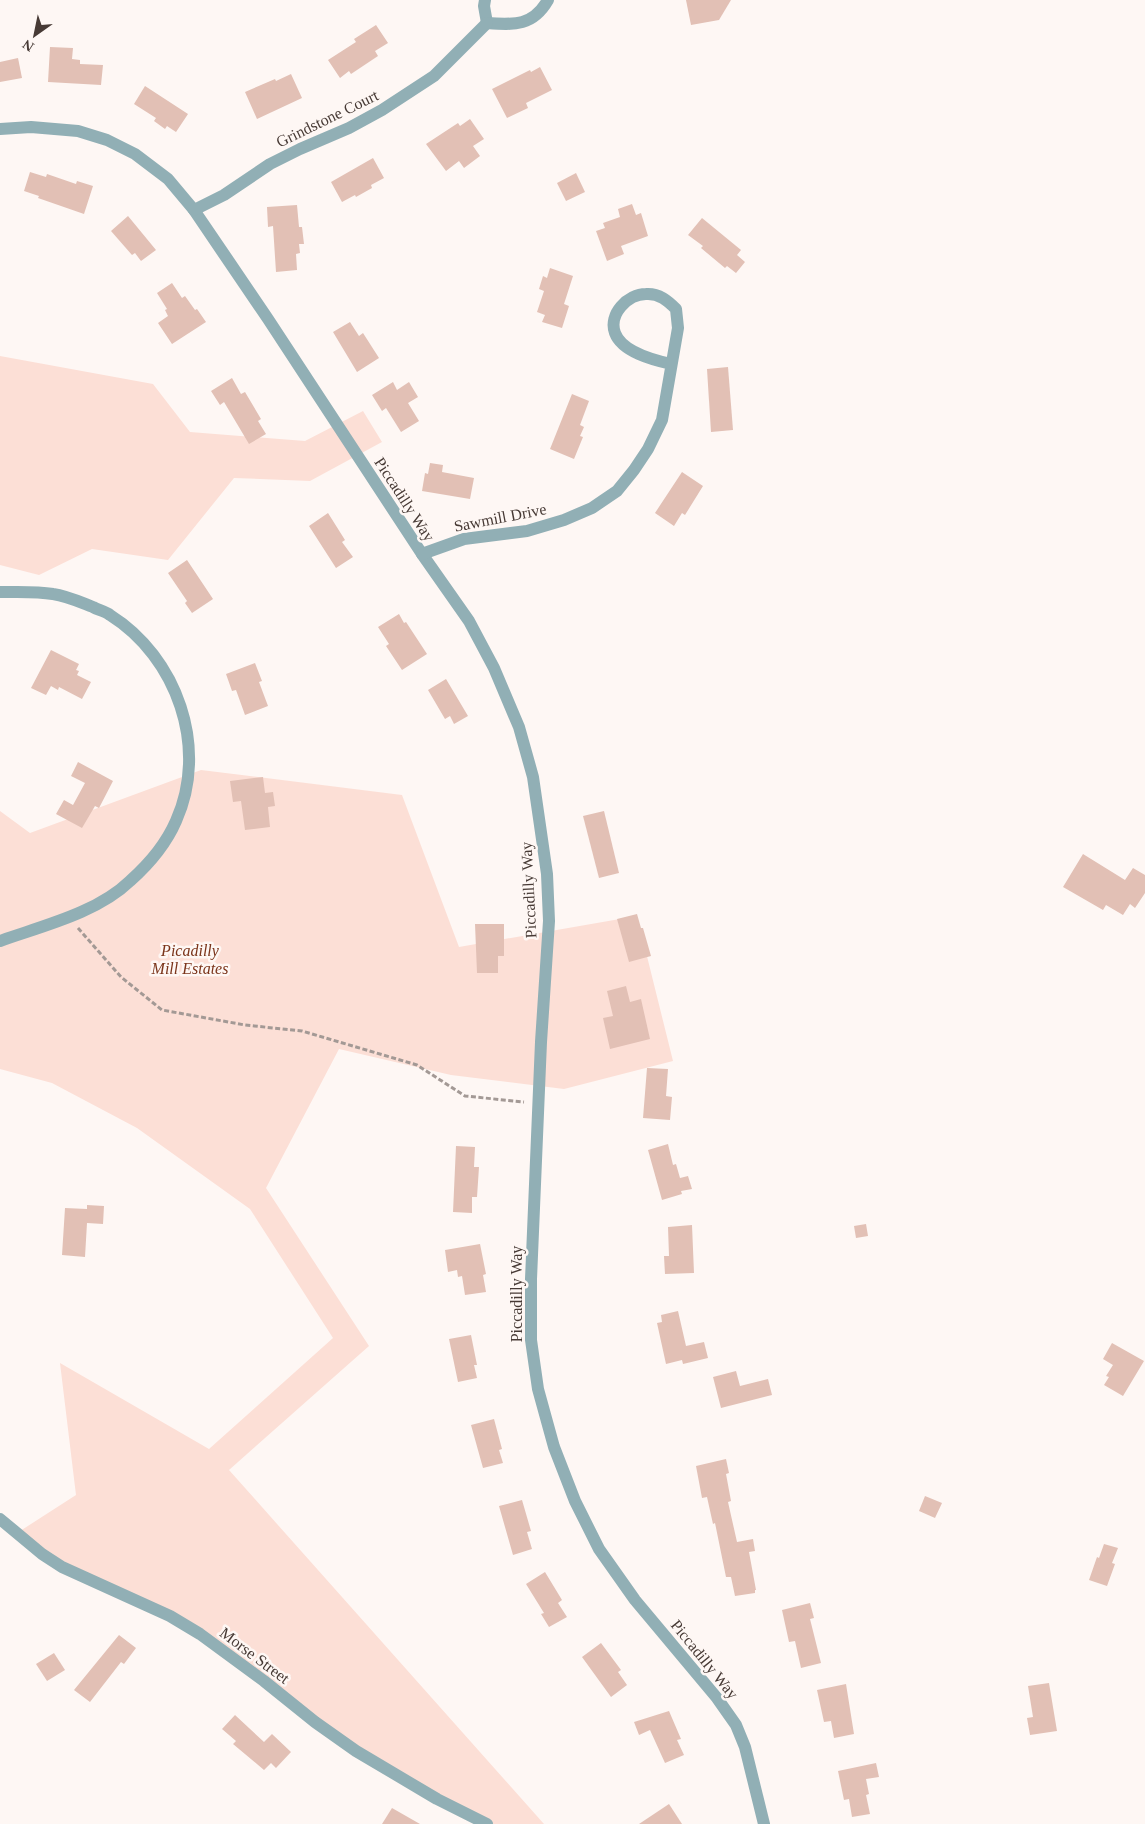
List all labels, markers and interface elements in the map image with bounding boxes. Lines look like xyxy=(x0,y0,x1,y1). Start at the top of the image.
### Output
north arrow xyxy=(10,10,60,60)
text: N xyxy=(20,36,37,55)
street label: Grindstone Court xyxy=(273,86,382,151)
street label: Piccadilly Way xyxy=(370,454,438,545)
street label: Sawmill Drive xyxy=(452,500,548,535)
street label: Piccadilly Way xyxy=(517,841,541,939)
park label: Picadilly Mill Estates xyxy=(151,942,228,977)
street label: Piccadilly Way xyxy=(508,1246,526,1342)
street label: Piccadilly Way xyxy=(667,1616,742,1703)
street label: Morse Street xyxy=(217,1624,293,1687)

